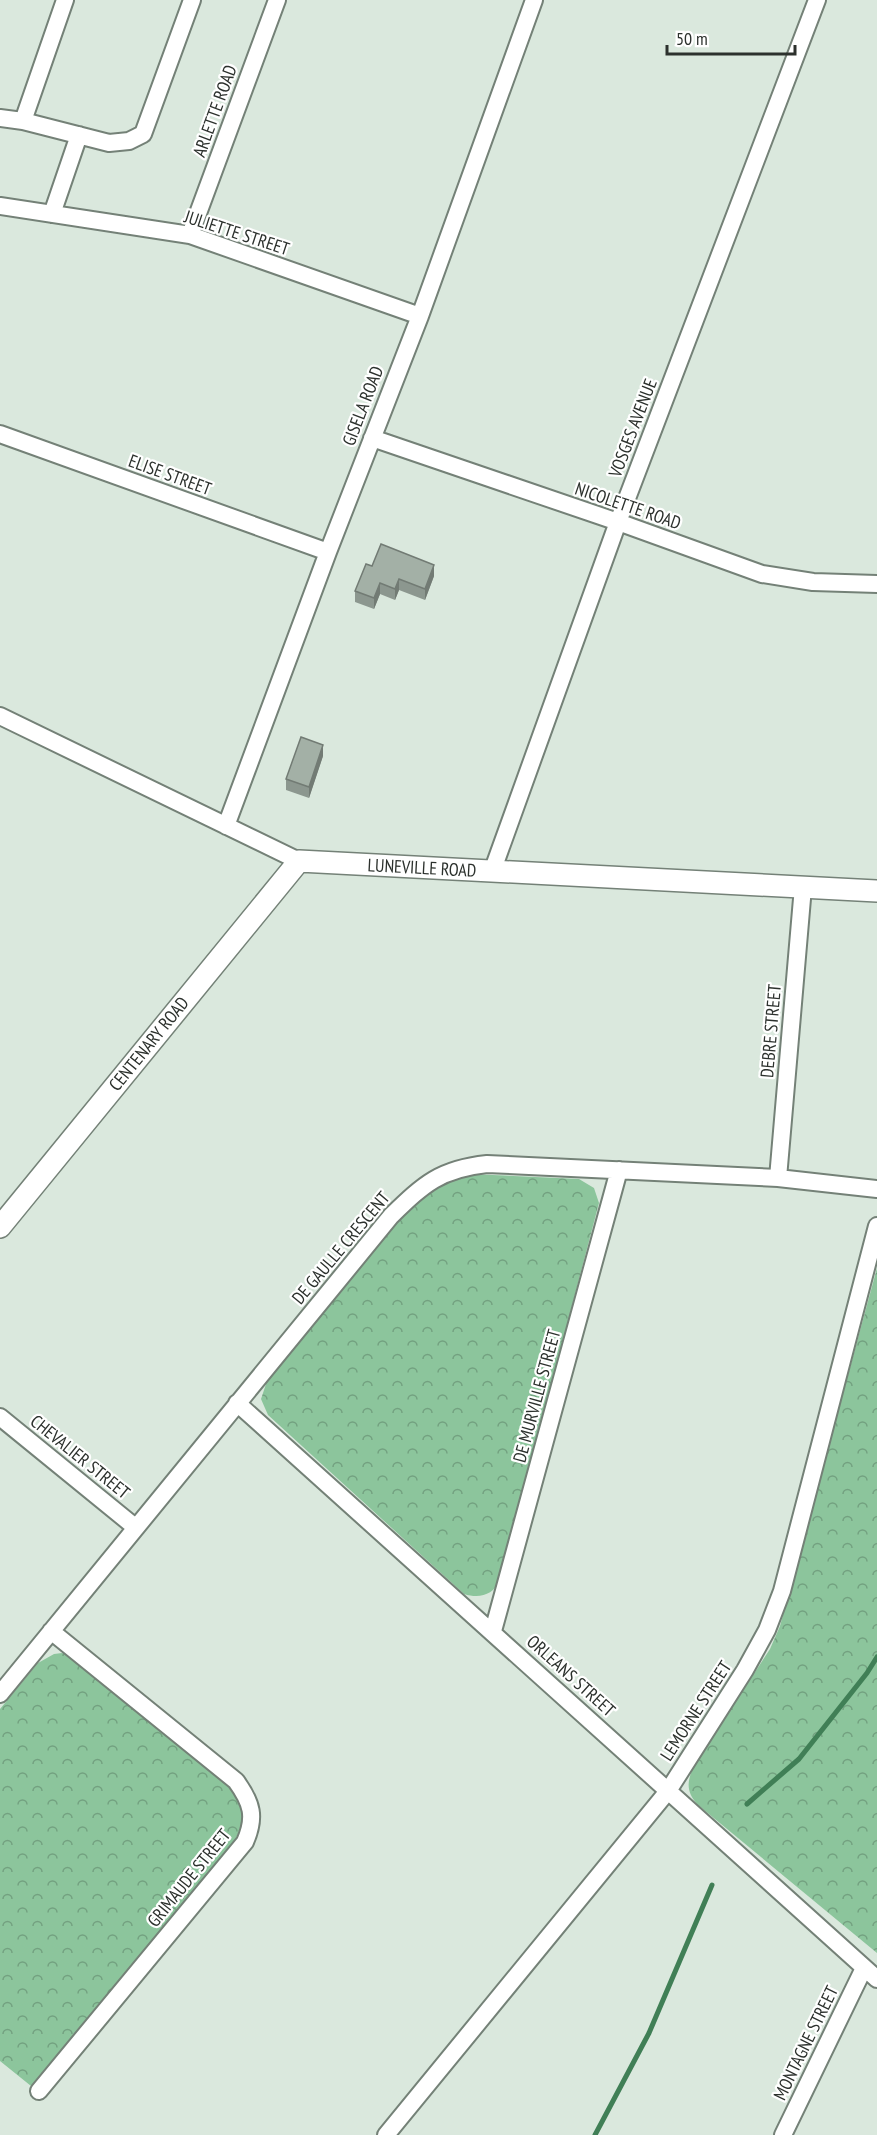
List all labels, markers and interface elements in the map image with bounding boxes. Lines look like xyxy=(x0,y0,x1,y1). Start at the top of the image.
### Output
scale bar xyxy=(667,18,794,56)
text: 50 m xyxy=(676,27,708,50)
street label: ARLETTE ROAD xyxy=(187,62,242,160)
street label: JULIETTE STREET xyxy=(181,204,293,260)
street label: GISELA ROAD xyxy=(337,363,388,449)
street label: VOSGES AVENUE xyxy=(603,375,662,481)
street label: ELISE STREET xyxy=(126,449,215,500)
street label: NICOLETTE ROAD xyxy=(572,477,684,534)
street label: LUNEVILLE ROAD xyxy=(367,853,477,882)
street label: DEBRE STREET xyxy=(755,983,786,1079)
street label: CENTENARY ROAD xyxy=(104,992,194,1095)
street label: DE GAULLE CRESCENT xyxy=(287,1187,394,1309)
street label: DE MURVILLE STREET xyxy=(508,1327,565,1465)
street label: CHEVALIER STREET xyxy=(26,1409,135,1504)
street label: ORLEANS STREET xyxy=(522,1630,620,1721)
street label: LEMORNE STREET xyxy=(655,1657,736,1765)
street label: GRIMAUDE STREET xyxy=(142,1824,235,1932)
street label: MONTAGNE STREET xyxy=(768,1982,843,2104)

